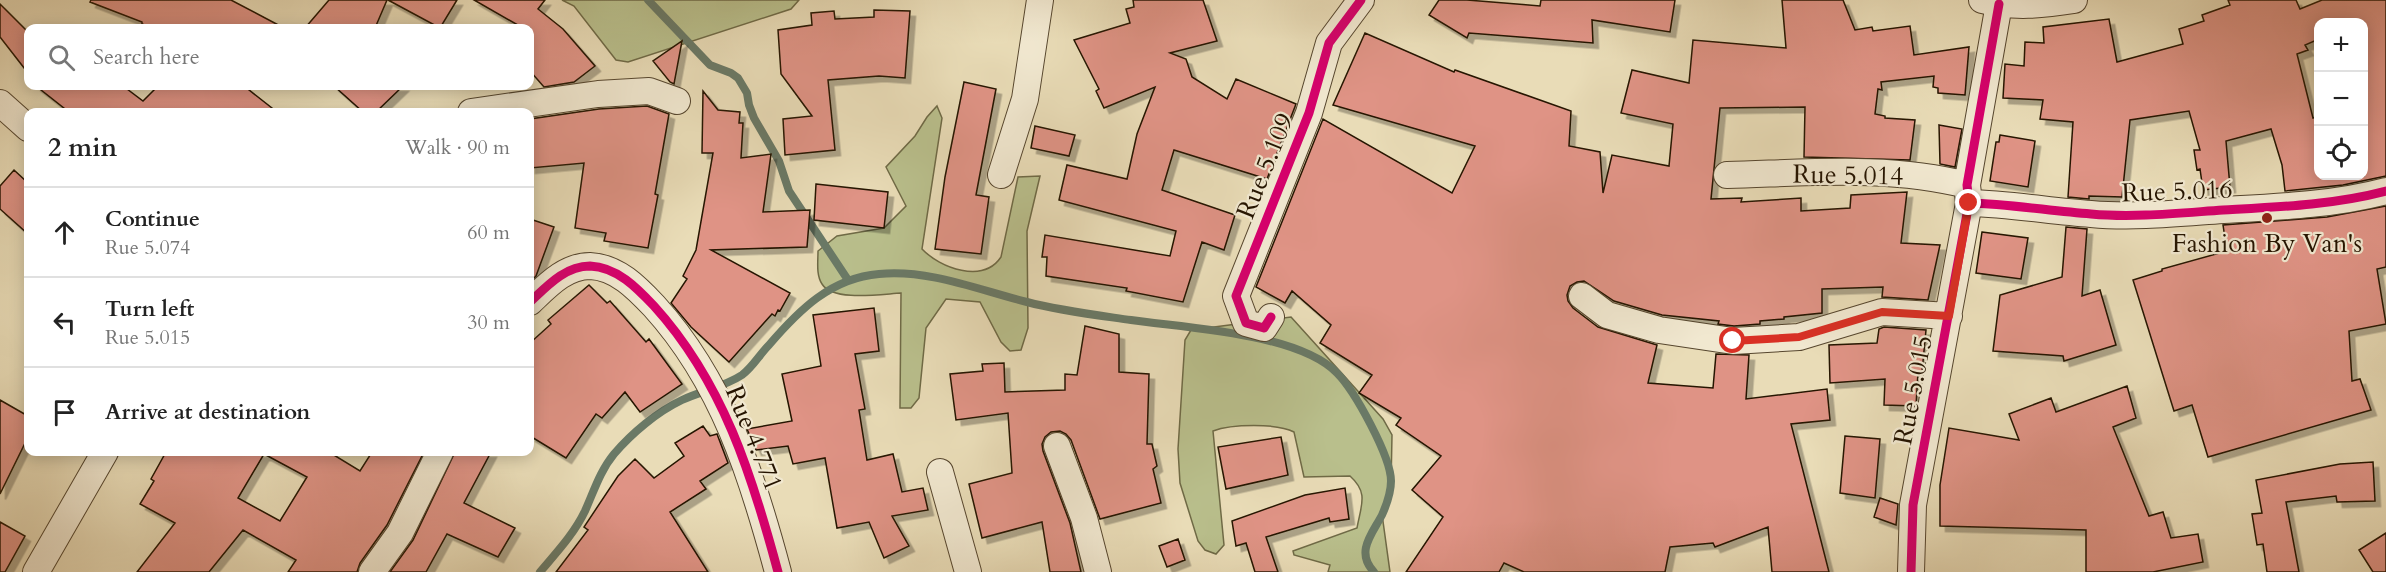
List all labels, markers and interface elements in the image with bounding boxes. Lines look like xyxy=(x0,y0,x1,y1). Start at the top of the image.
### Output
map controls xyxy=(2314,18,2368,180)
button: + xyxy=(2314,18,2368,72)
search box xyxy=(24,24,534,90)
icon: search xyxy=(45,41,78,74)
text: Search here xyxy=(93,42,200,72)
button: − xyxy=(2314,72,2368,126)
street label: Rue 5.109 xyxy=(1228,108,1302,224)
button: locate xyxy=(2314,126,2368,180)
text: 2 min xyxy=(48,130,117,165)
text: Walk · 90 m xyxy=(405,134,510,161)
street label: Rue 5.014 xyxy=(1792,157,1904,193)
street label: Rue 5.016 xyxy=(2121,172,2233,210)
route end xyxy=(1955,189,1981,215)
text: Continue xyxy=(105,204,200,234)
marker: Fashion By Van's xyxy=(2260,211,2274,225)
icon: ahead xyxy=(48,216,81,249)
text: 60 m xyxy=(467,219,510,246)
place label: Fashion By Van's xyxy=(2172,226,2362,261)
text: Rue 5.074 xyxy=(105,234,190,261)
text: Turn left xyxy=(105,294,194,324)
icon: left xyxy=(48,306,81,339)
text: 30 m xyxy=(467,309,510,336)
text: Rue 5.015 xyxy=(105,324,190,351)
route start xyxy=(1719,327,1745,353)
street label: Rue 5.015 xyxy=(1885,332,1941,448)
street label: Rue 4.771 xyxy=(717,380,791,496)
icon: arrive xyxy=(48,396,81,429)
text: Arrive at destination xyxy=(105,397,310,427)

